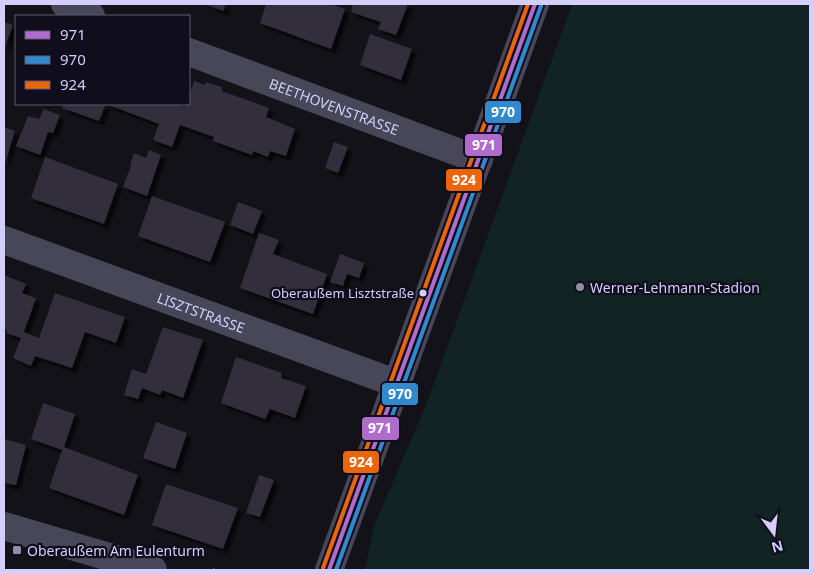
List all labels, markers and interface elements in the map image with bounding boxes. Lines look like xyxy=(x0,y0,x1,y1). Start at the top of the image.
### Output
legend xyxy=(15,15,190,105)
text: 971 xyxy=(60,24,86,44)
text: 970 xyxy=(60,49,86,69)
street label: BEETHOVENSTRASSE xyxy=(267,73,402,139)
text: 924 xyxy=(60,74,86,94)
line badge: 970 xyxy=(484,100,522,124)
text: 970 xyxy=(491,102,515,121)
line badge: 971 xyxy=(464,133,503,157)
text: 971 xyxy=(472,135,496,154)
line badge: 924 xyxy=(445,168,483,192)
text: 924 xyxy=(452,170,476,189)
place label: Werner-Lehmann-Stadion xyxy=(590,278,760,297)
marker: Werner-Lehmann-Stadion xyxy=(574,281,586,293)
place label: Oberaußem Lisztstraße xyxy=(271,284,414,302)
street label: LISZTSTRASSE xyxy=(155,287,248,337)
marker: Oberaußem Lisztstraße xyxy=(418,288,428,298)
line badge: 970 xyxy=(381,382,419,406)
text: 970 xyxy=(388,384,412,403)
line badge: 971 xyxy=(361,416,400,441)
text: 971 xyxy=(368,418,392,437)
line badge: 924 xyxy=(342,450,380,474)
text: 924 xyxy=(349,452,373,471)
north arrow xyxy=(749,509,799,559)
text: N xyxy=(770,536,785,558)
place label: Oberaußem Am Eulenturm xyxy=(27,541,205,560)
marker: Oberaußem Am Eulenturm xyxy=(11,544,23,556)

